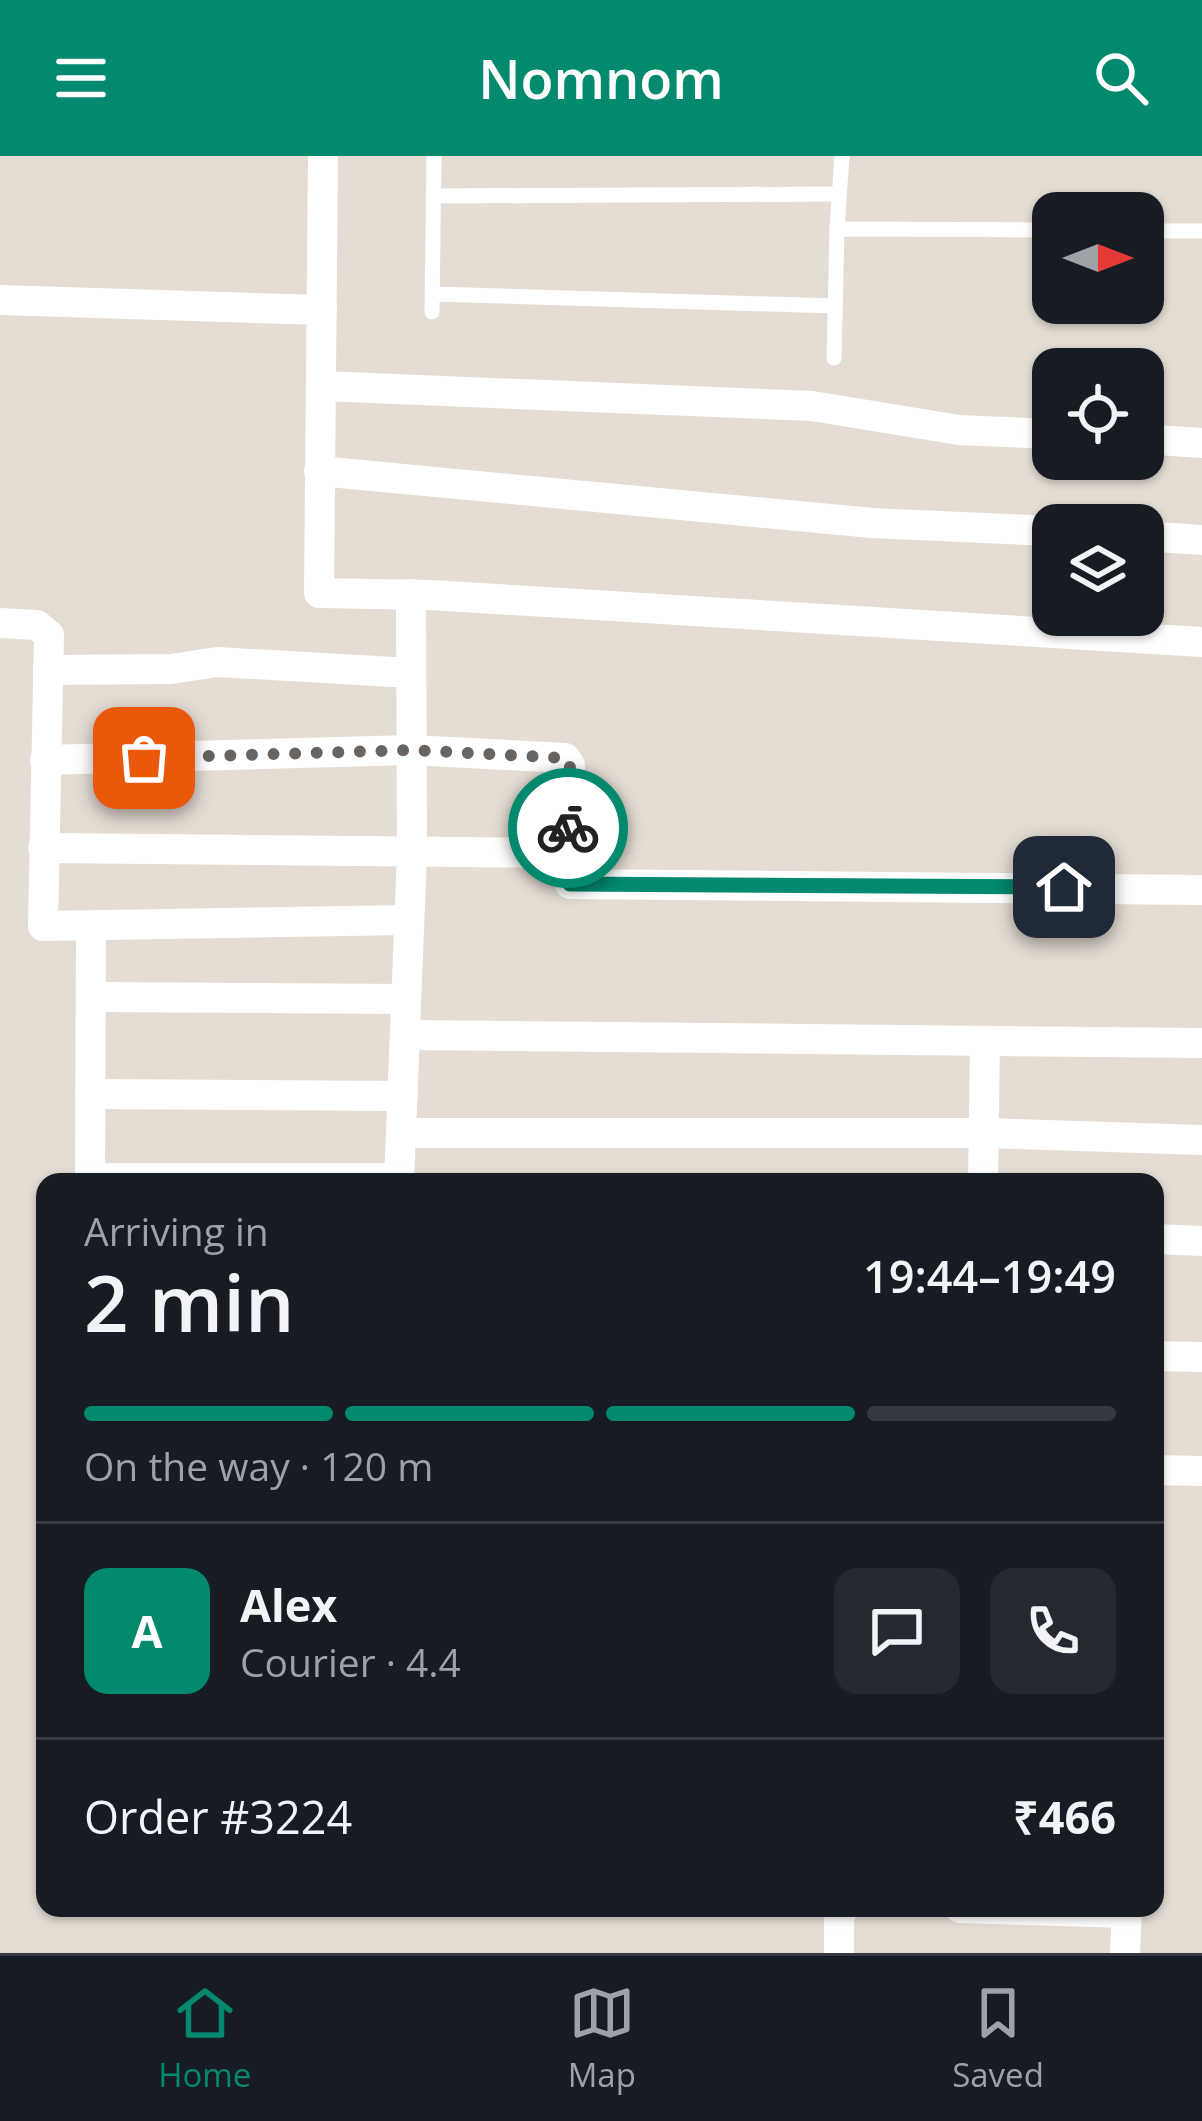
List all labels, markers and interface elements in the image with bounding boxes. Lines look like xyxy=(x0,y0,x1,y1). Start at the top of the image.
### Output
text: Nomnom xyxy=(478,41,724,115)
icon: menu xyxy=(48,45,114,111)
icon: search xyxy=(1088,45,1154,111)
north arrow xyxy=(1032,192,1164,324)
map controls xyxy=(1032,192,1164,636)
button: locate xyxy=(1032,348,1164,480)
button: layers xyxy=(1032,504,1164,636)
pin xyxy=(93,707,195,809)
icon: bag xyxy=(111,725,177,791)
courier xyxy=(508,768,628,888)
icon: bike xyxy=(535,795,601,861)
pin xyxy=(1013,836,1115,938)
icon: home xyxy=(1031,854,1097,920)
text: Arriving in xyxy=(84,1204,269,1257)
text: 19:44–19:49 xyxy=(863,1245,1116,1306)
text: 2 min xyxy=(84,1249,295,1355)
text: On the way · 120 m xyxy=(84,1439,433,1492)
button: chat xyxy=(834,1568,960,1694)
button: phone xyxy=(990,1568,1116,1694)
text: Alex xyxy=(240,1574,337,1635)
text: A xyxy=(131,1600,163,1661)
text: Courier · 4.4 xyxy=(240,1635,461,1688)
text: Order #3224 xyxy=(84,1786,352,1847)
text: ₹466 xyxy=(1013,1786,1116,1847)
tab: Home xyxy=(158,1980,251,2097)
tab: Map xyxy=(568,1980,636,2097)
tab: Saved xyxy=(952,1980,1044,2097)

